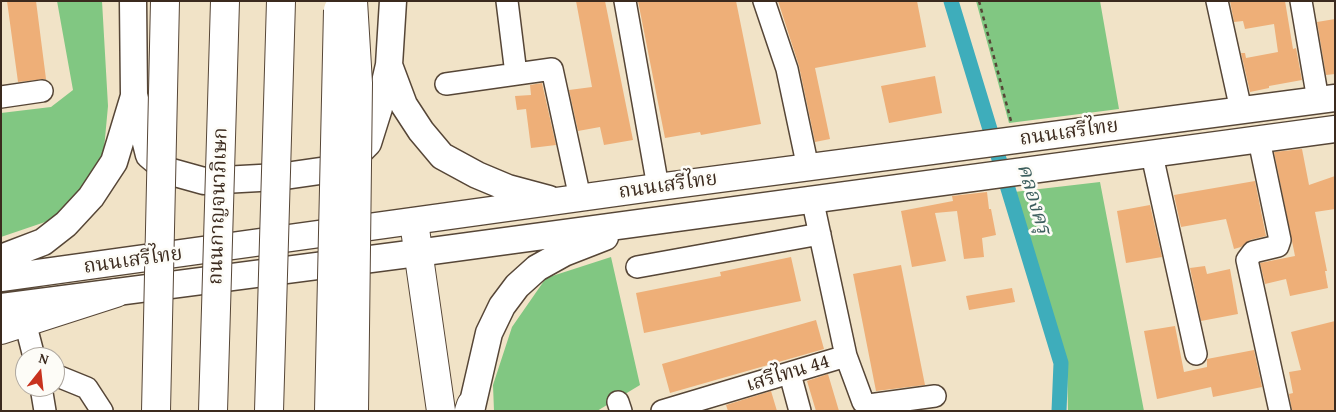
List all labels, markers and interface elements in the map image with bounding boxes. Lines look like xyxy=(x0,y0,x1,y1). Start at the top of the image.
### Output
street label: ถนนเสรีไทย xyxy=(1018,114,1120,152)
street label: ถนนกาญจนาภิเษก xyxy=(204,127,234,285)
water label: คลองครุ xyxy=(1010,161,1056,237)
street label: ถนนเสรีไทย xyxy=(617,167,719,205)
street label: ถนนเสรีไทย xyxy=(82,242,184,280)
north arrow xyxy=(15,347,65,397)
text: N xyxy=(37,348,51,369)
street label: เสรีไทน 44 xyxy=(743,350,833,398)

